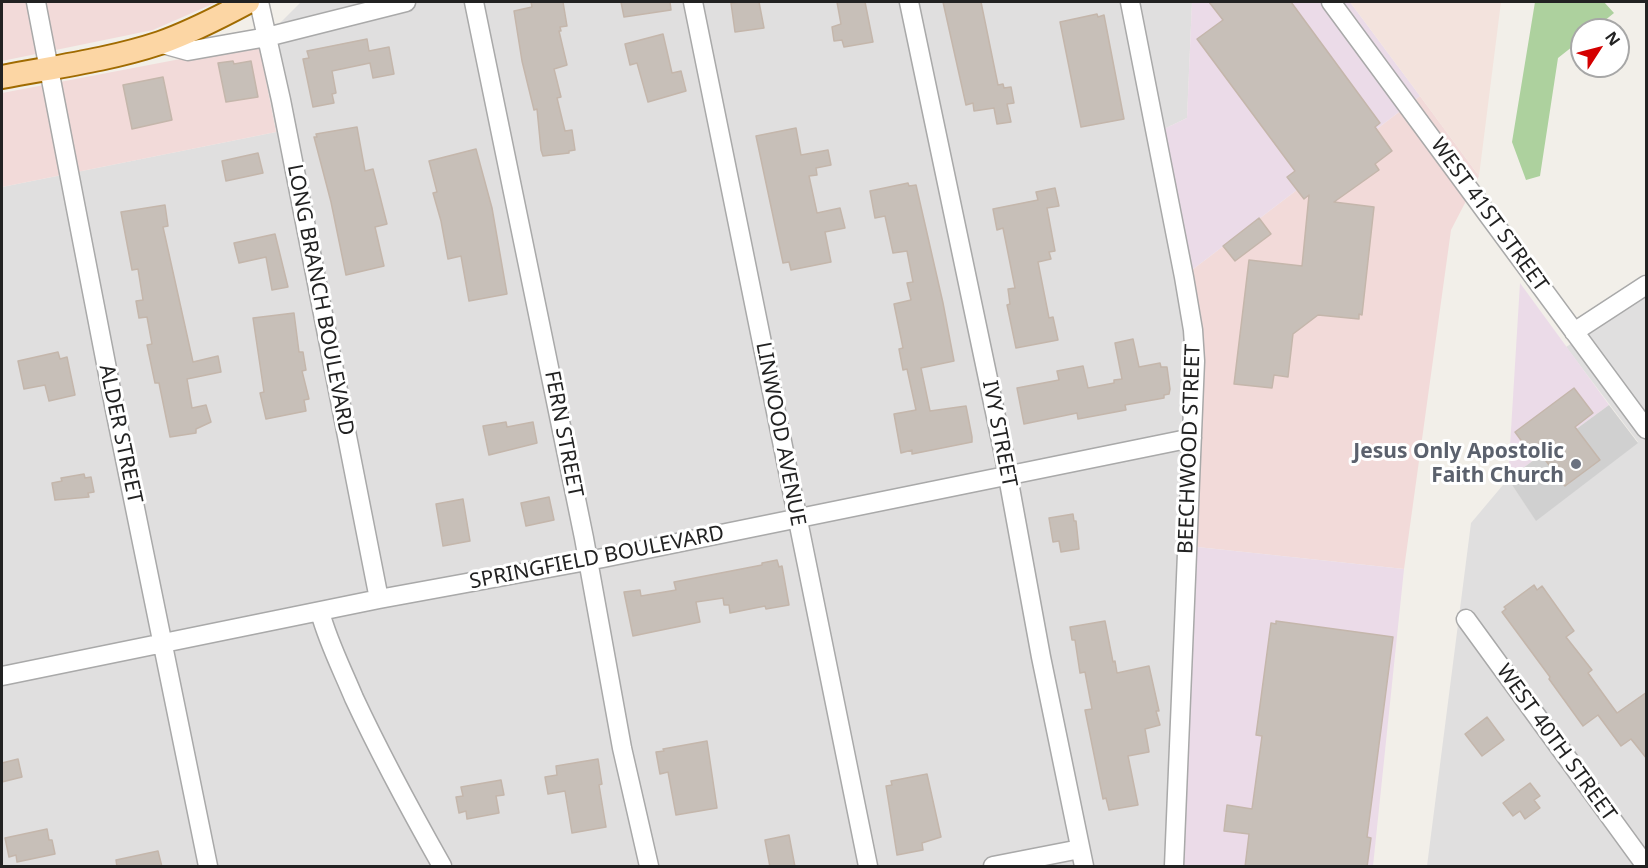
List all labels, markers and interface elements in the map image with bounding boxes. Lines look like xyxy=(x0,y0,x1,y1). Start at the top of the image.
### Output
north arrow xyxy=(1570,18,1630,78)
text: N xyxy=(1600,27,1626,50)
street label: WEST 41ST STREET xyxy=(1425,133,1553,297)
street label: LONG BRANCH BOULEVARD xyxy=(281,162,359,438)
street label: LINWOOD AVENUE xyxy=(750,340,810,528)
street label: BEECHWOOD STREET xyxy=(1174,344,1206,554)
street label: ALDER STREET xyxy=(93,362,147,506)
street label: FERN STREET xyxy=(538,369,588,499)
street label: IVY STREET xyxy=(976,378,1022,490)
place label: Jesus Only Apostolic Faith Church xyxy=(1353,439,1564,489)
marker: Jesus Only Apostolic Faith Church xyxy=(1569,457,1583,471)
street label: SPRINGFIELD BOULEVARD xyxy=(468,521,726,595)
street label: WEST 40TH STREET xyxy=(1491,660,1621,826)

